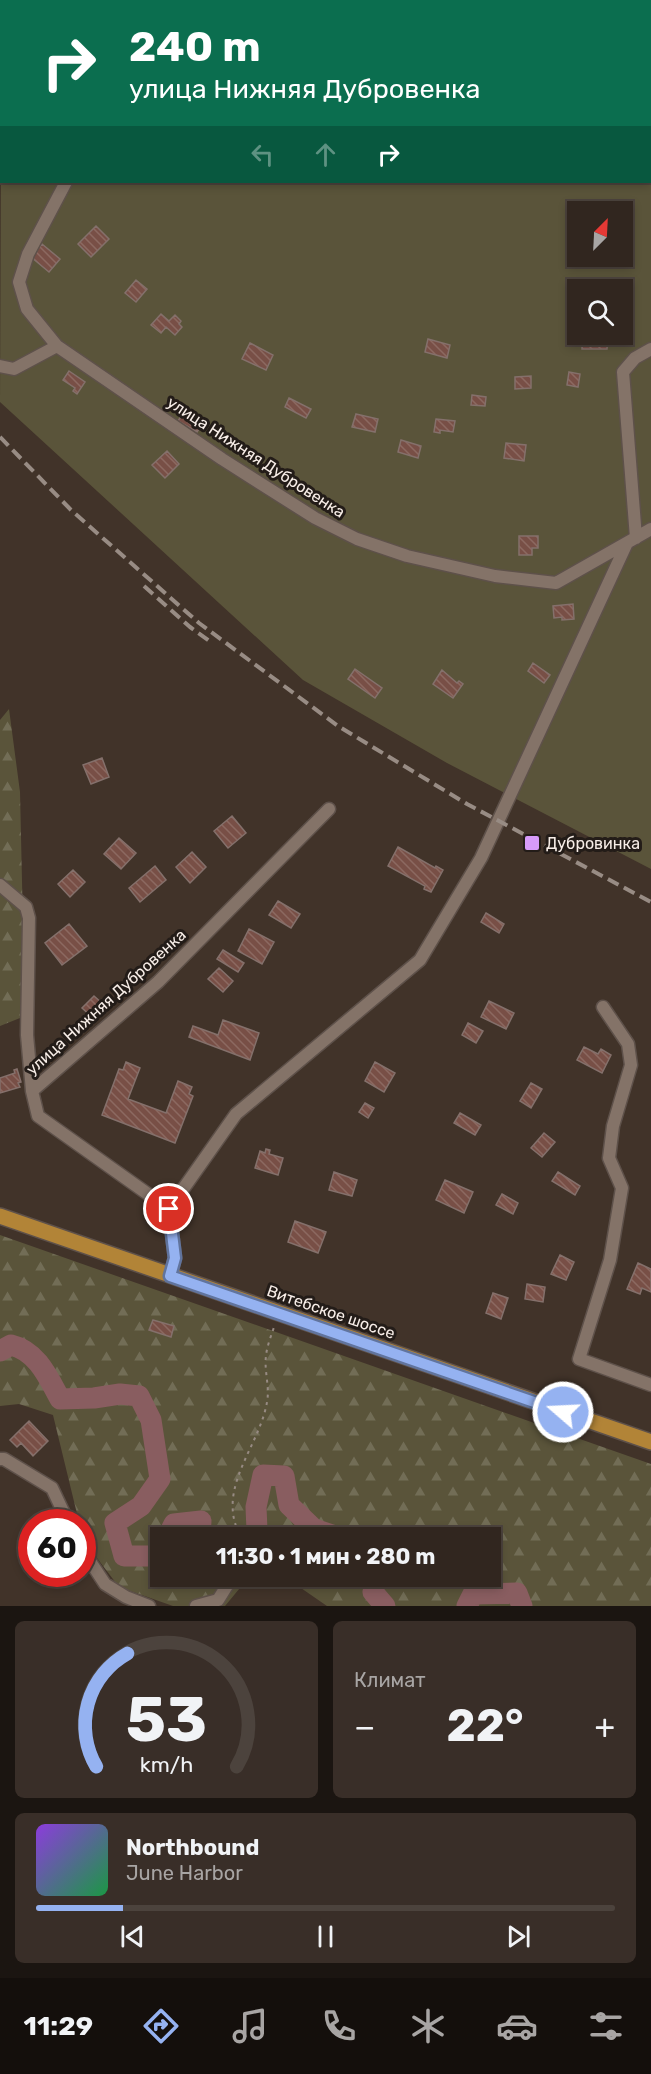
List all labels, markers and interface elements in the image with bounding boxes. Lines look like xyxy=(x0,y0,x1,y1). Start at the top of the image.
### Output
text: 240 m xyxy=(129,22,261,72)
icon: right xyxy=(30,24,108,102)
text: улица Нижняя Дубровенка xyxy=(129,73,480,105)
icon: left xyxy=(246,138,279,171)
icon: ahead xyxy=(309,138,342,171)
icon: right xyxy=(372,138,405,171)
north arrow xyxy=(567,201,633,267)
map controls xyxy=(567,201,633,345)
button: search xyxy=(567,279,633,345)
street label: улица Нижняя Дубровенка xyxy=(164,392,348,522)
marker: Дубровинка xyxy=(523,834,541,852)
place label: Дубровинка xyxy=(546,834,640,853)
street label: улица Нижняя Дубровенка xyxy=(22,925,190,1079)
pin xyxy=(143,1183,194,1234)
icon: arrive xyxy=(152,1192,185,1225)
street label: Витебское шоссе xyxy=(264,1281,398,1343)
position arrow xyxy=(531,1380,595,1444)
speed limit sign: 60 xyxy=(18,1509,96,1587)
text: 11:30 · 1 мин · 280 m xyxy=(216,1543,435,1570)
text: Климат xyxy=(354,1668,426,1692)
text: 53 xyxy=(126,1683,207,1757)
text: 22° xyxy=(446,1699,523,1752)
text: − xyxy=(354,1707,375,1746)
text: + xyxy=(594,1707,615,1746)
text: km/h xyxy=(140,1752,193,1777)
text: Northbound xyxy=(126,1834,259,1861)
text: June Harbor xyxy=(126,1861,243,1885)
icon: previous xyxy=(116,1920,149,1953)
icon: pause xyxy=(309,1920,342,1953)
icon: next xyxy=(502,1920,535,1953)
icon: directions xyxy=(140,2005,182,2047)
icon: music xyxy=(229,2005,271,2047)
icon: phone xyxy=(318,2005,360,2047)
icon: climate xyxy=(407,2005,449,2047)
icon: car xyxy=(496,2005,538,2047)
icon: filters xyxy=(585,2005,627,2047)
text: 11:29 xyxy=(24,2010,93,2042)

